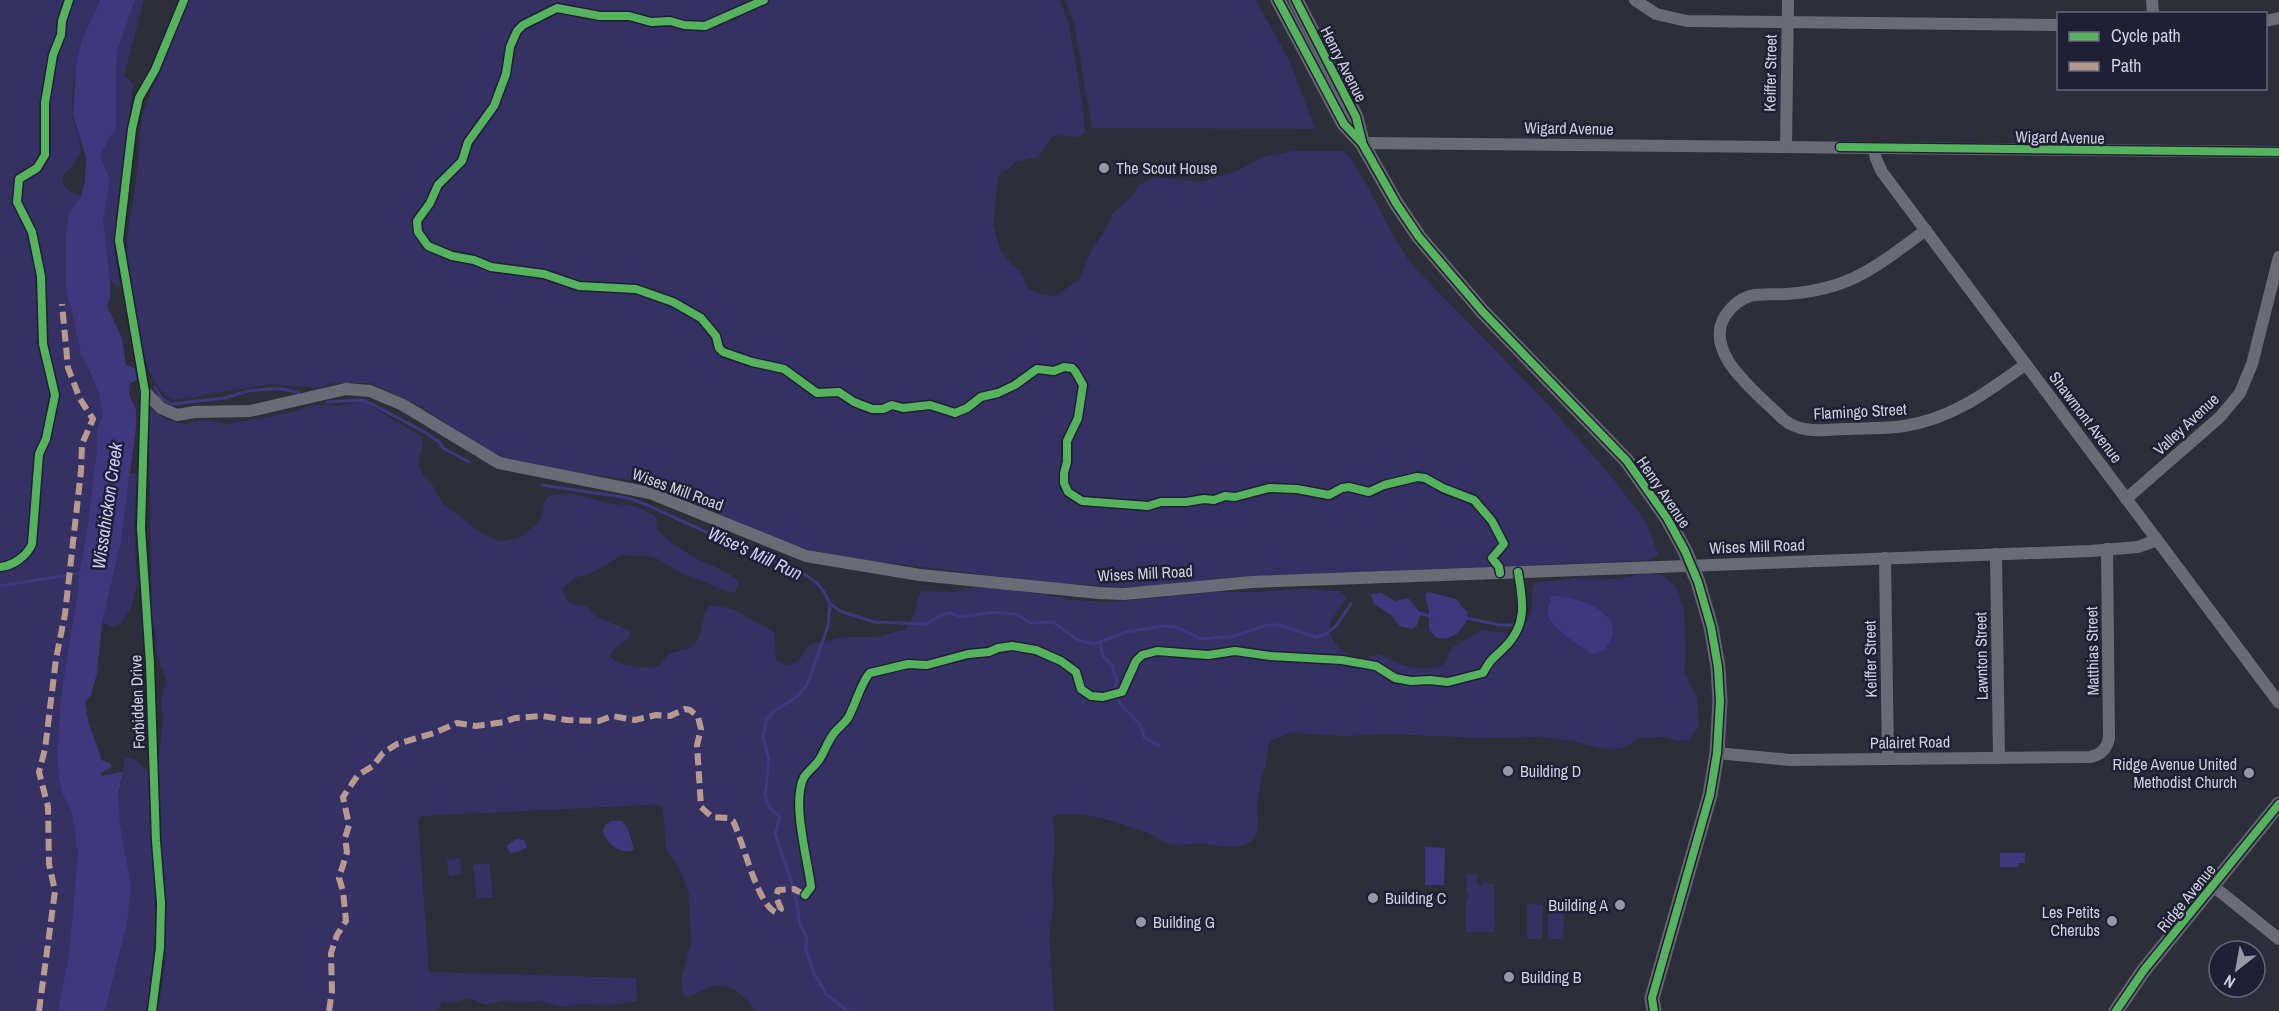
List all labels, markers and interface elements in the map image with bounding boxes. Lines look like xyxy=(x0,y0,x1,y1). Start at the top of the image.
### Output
legend xyxy=(2057,12,2267,90)
street label: Henry Avenue xyxy=(1316,22,1372,106)
text: Cycle path xyxy=(2111,23,2181,48)
street label: Keiffer Street xyxy=(1758,34,1782,112)
text: Path xyxy=(2111,53,2141,78)
street label: Wigard Avenue xyxy=(1524,116,1614,140)
street label: Wigard Avenue xyxy=(2015,125,2105,149)
place label: The Scout House xyxy=(1116,157,1217,179)
marker: The Scout House xyxy=(1097,161,1111,175)
street label: Shawmont Avenue xyxy=(2044,367,2128,467)
street label: Valley Avenue xyxy=(2149,388,2223,460)
street label: Flamingo Street xyxy=(1813,398,1908,424)
water label: Wissahickon Creek xyxy=(86,440,128,571)
street label: Henry Avenue xyxy=(1632,452,1696,532)
street label: Wises Mill Road xyxy=(629,462,727,516)
water label: Wise's Mill Run xyxy=(704,520,806,586)
street label: Wises Mill Road xyxy=(1709,533,1805,559)
street label: Wises Mill Road xyxy=(1097,560,1193,586)
street label: Matthias Street xyxy=(2080,606,2104,696)
street label: Lawnton Street xyxy=(1969,611,1993,700)
street label: Keiffer Street xyxy=(1858,620,1882,698)
street label: Forbidden Drive xyxy=(124,655,150,749)
street label: Palairet Road xyxy=(1870,730,1950,754)
place label: Ridge Avenue United Methodist Church xyxy=(2112,753,2237,793)
place label: Building D xyxy=(1520,760,1581,782)
marker: Building D xyxy=(1501,764,1515,778)
marker: Ridge Avenue United Methodist Church xyxy=(2242,766,2256,780)
street label: Ridge Avenue xyxy=(2152,859,2220,937)
place label: Building C xyxy=(1385,887,1446,909)
marker: Building C xyxy=(1366,891,1380,905)
place label: Building A xyxy=(1548,894,1608,916)
marker: Building A xyxy=(1613,898,1627,912)
place label: Les Petits Cherubs xyxy=(2042,901,2100,941)
place label: Building G xyxy=(1153,911,1215,933)
marker: Les Petits Cherubs xyxy=(2105,914,2119,928)
marker: Building G xyxy=(1134,915,1148,929)
north arrow xyxy=(2207,939,2267,999)
place label: Building B xyxy=(1521,966,1582,988)
marker: Building B xyxy=(1502,970,1516,984)
text: N xyxy=(2220,970,2239,994)

